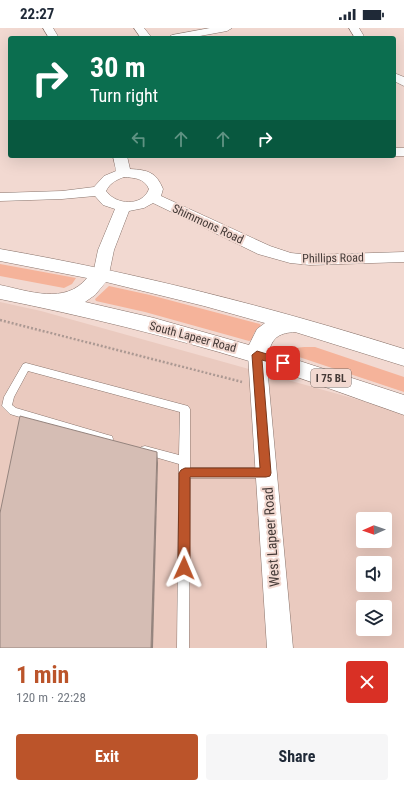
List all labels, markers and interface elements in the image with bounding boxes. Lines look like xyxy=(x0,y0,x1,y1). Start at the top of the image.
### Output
text: 22:27 xyxy=(20,5,54,23)
text: 30 m xyxy=(90,51,146,84)
icon: right xyxy=(24,52,76,104)
text: Turn right xyxy=(90,85,158,106)
icon: left xyxy=(128,128,150,150)
icon: ahead xyxy=(170,128,192,150)
icon: ahead xyxy=(212,128,234,150)
icon: right xyxy=(254,128,276,150)
street label: Shimmons Road xyxy=(170,201,246,247)
street label: Phillips Road xyxy=(302,250,364,266)
street label: South Lapeer Road xyxy=(148,319,238,355)
pin xyxy=(266,346,300,380)
icon: arrive xyxy=(272,352,294,374)
road number: I 75 BL xyxy=(311,369,351,387)
street label: West Lapeer Road xyxy=(260,487,282,587)
north arrow xyxy=(356,512,392,548)
map controls xyxy=(356,512,392,636)
position arrow xyxy=(163,547,205,589)
button: sound xyxy=(356,556,392,592)
button: layers xyxy=(356,600,392,636)
text: 1 min xyxy=(16,661,69,689)
button: close xyxy=(346,661,388,703)
text: 120 m · 22:28 xyxy=(16,690,86,705)
button: Exit xyxy=(16,734,198,780)
button: Share xyxy=(206,734,388,780)

